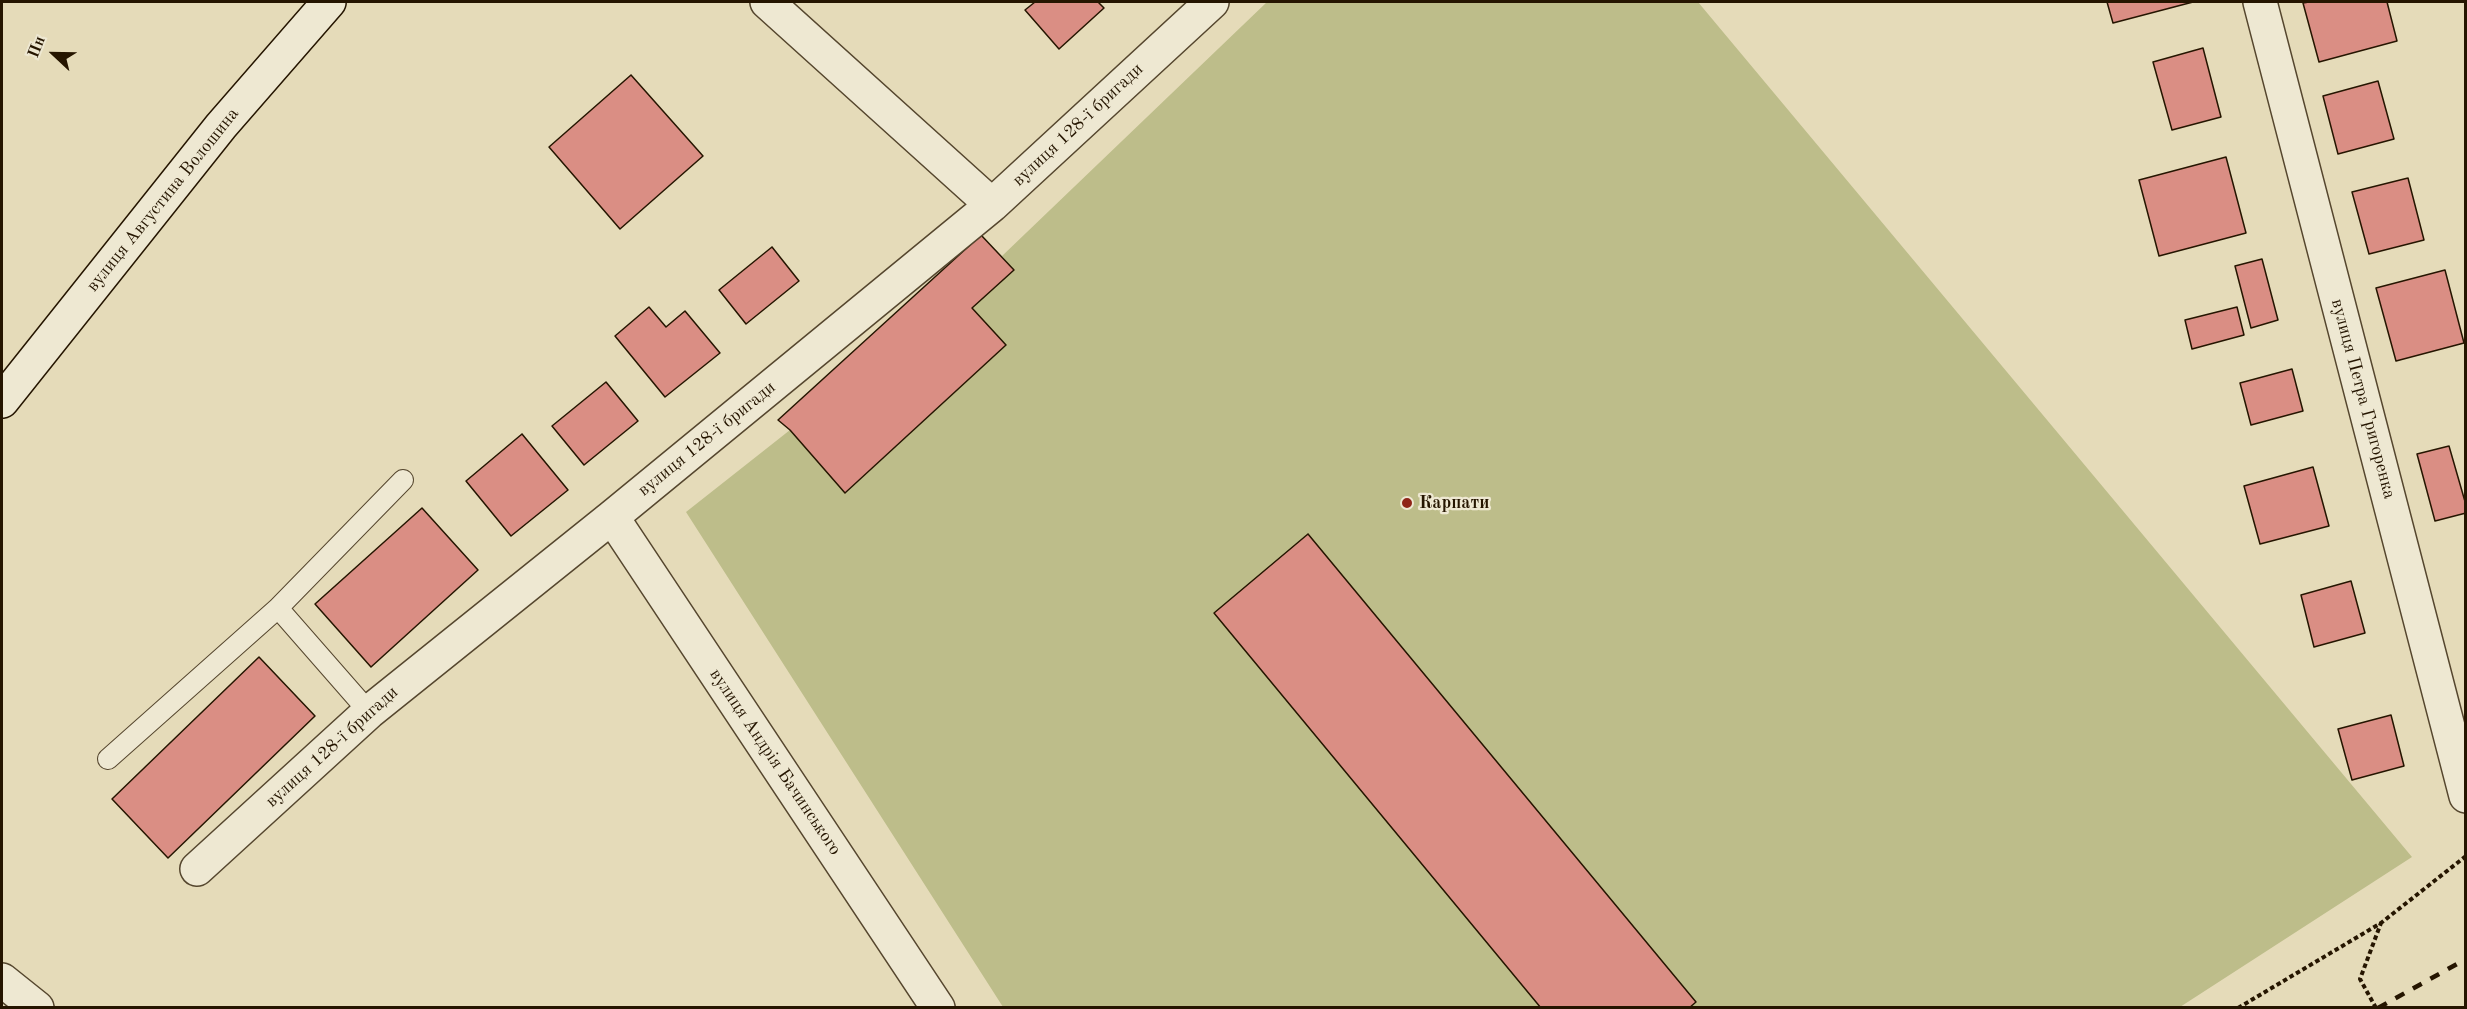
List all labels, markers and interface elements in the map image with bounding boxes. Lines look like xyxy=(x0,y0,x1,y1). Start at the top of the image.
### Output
north arrow xyxy=(24,24,84,84)
text: Пн xyxy=(26,34,49,60)
street label: вулиця 128-ї бригади xyxy=(1008,59,1148,191)
street label: вулиця Августина Волошина xyxy=(82,104,244,296)
street label: вулиця Петра Григоренка xyxy=(2326,297,2400,501)
street label: вулиця 128-ї бригади xyxy=(634,377,780,501)
place label: Карпати xyxy=(1419,492,1490,514)
marker: Карпати xyxy=(1400,496,1414,510)
street label: вулиця Андрія Бачинського xyxy=(704,665,846,859)
street label: вулиця 128-ї бригади xyxy=(261,682,403,812)

